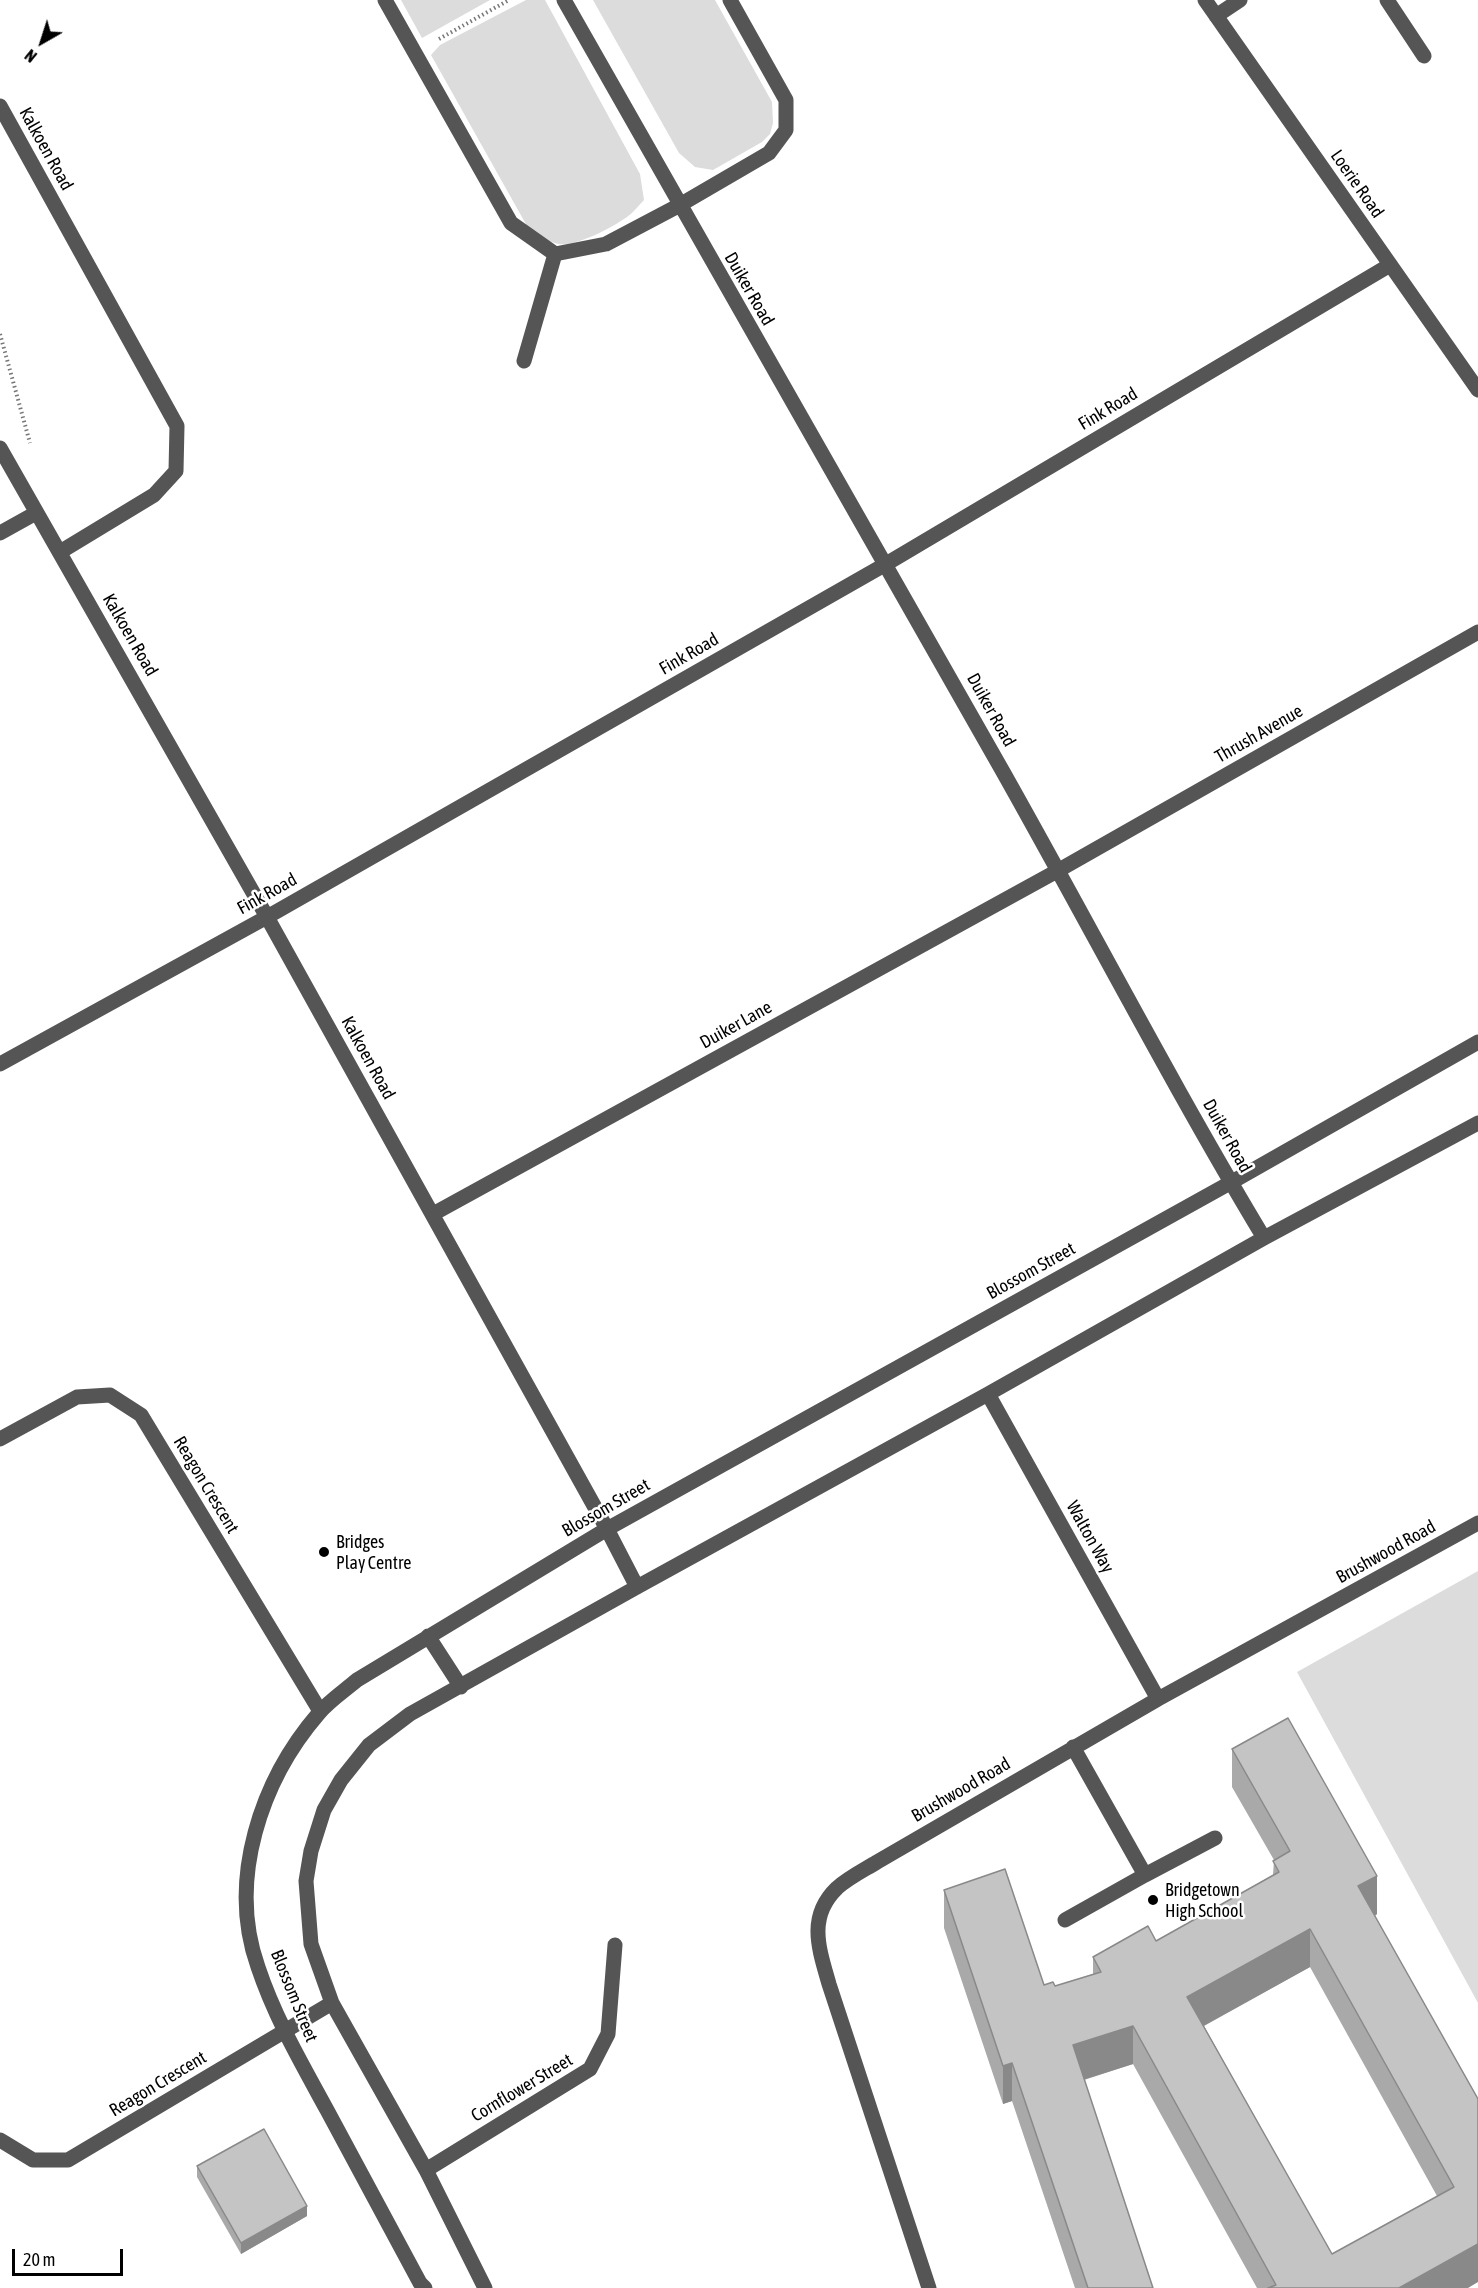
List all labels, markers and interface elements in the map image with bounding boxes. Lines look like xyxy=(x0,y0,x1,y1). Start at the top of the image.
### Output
north arrow xyxy=(12,12,72,72)
text: N xyxy=(21,46,40,66)
street label: Kalkoen Road xyxy=(14,104,78,194)
street label: Loerie Road xyxy=(1326,146,1388,222)
street label: Duiker Road xyxy=(719,249,779,329)
street label: Fink Road xyxy=(1075,383,1141,435)
street label: Kalkoen Road xyxy=(98,590,162,680)
street label: Fink Road xyxy=(656,628,722,680)
street label: Duiker Road xyxy=(962,669,1020,751)
street label: Thrush Avenue xyxy=(1211,700,1307,768)
street label: Fink Road xyxy=(233,869,301,919)
street label: Duiker Lane xyxy=(696,996,776,1054)
street label: Kalkoen Road xyxy=(336,1013,400,1103)
street label: Duiker Road xyxy=(1198,1095,1256,1177)
street label: Blossom Street xyxy=(983,1238,1079,1304)
street label: Reagon Crescent xyxy=(169,1433,243,1537)
street label: Blossom Street xyxy=(558,1474,654,1542)
street label: Walton Way xyxy=(1061,1497,1119,1577)
street label: Brushwood Road xyxy=(1332,1516,1440,1588)
place label: Bridges Play Centre xyxy=(336,1531,412,1574)
marker: Bridges Play Centre xyxy=(317,1545,331,1559)
street label: Brushwood Road xyxy=(908,1753,1014,1827)
place label: Bridgetown High School xyxy=(1165,1879,1243,1922)
marker: Bridgetown High School xyxy=(1146,1893,1160,1907)
street label: Blossom Street xyxy=(266,1947,322,2045)
street label: Reagon Crescent xyxy=(106,2047,210,2121)
street label: Cornflower Street xyxy=(467,2049,577,2127)
scale bar xyxy=(15,2237,126,2275)
text: 20 m xyxy=(23,2249,55,2270)

